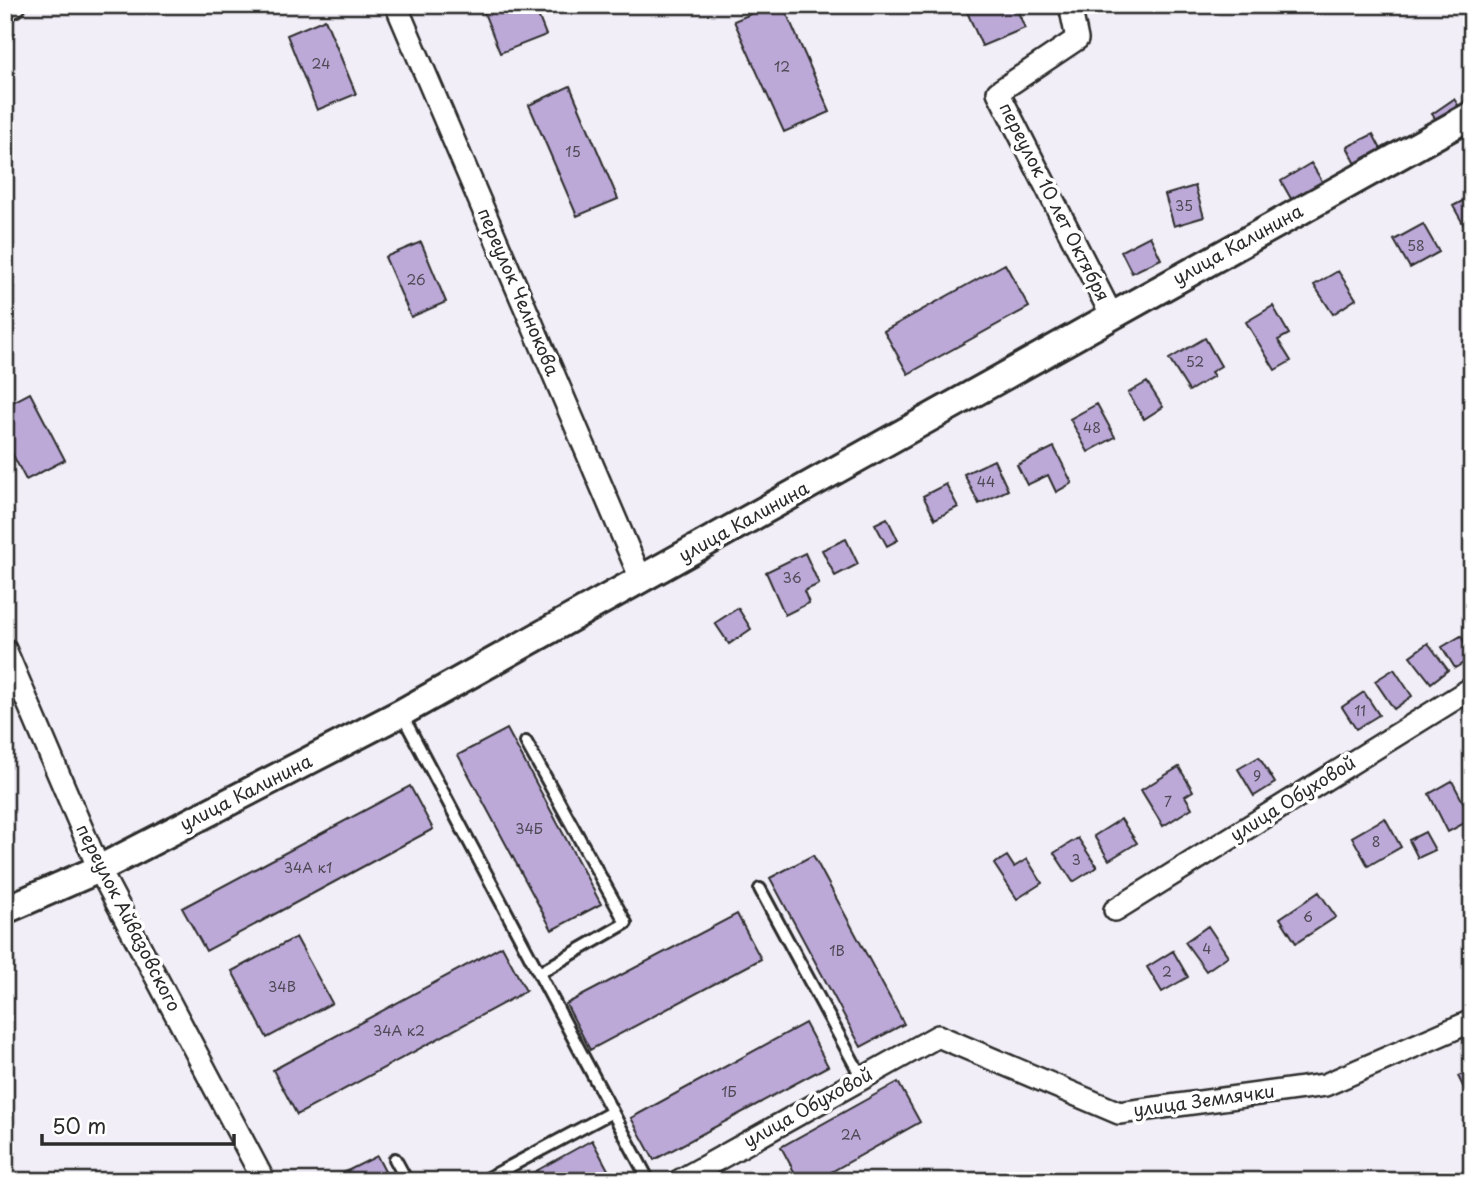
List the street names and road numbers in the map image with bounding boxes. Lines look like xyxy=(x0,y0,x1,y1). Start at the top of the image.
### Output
street label: переулок 10 лет Октября xyxy=(993,97,1117,305)
street label: улица Калинина xyxy=(1167,196,1308,291)
street label: переулок Челнокова xyxy=(472,203,567,380)
street label: улица Калинина xyxy=(673,473,814,568)
street label: улица Калинина xyxy=(174,746,317,837)
street label: улица Обуховой xyxy=(1224,748,1360,847)
street label: переулок Айвазовского xyxy=(70,819,188,1016)
street label: улица Обуховой xyxy=(738,1060,877,1153)
street label: улица Землячки xyxy=(1131,1076,1276,1123)

